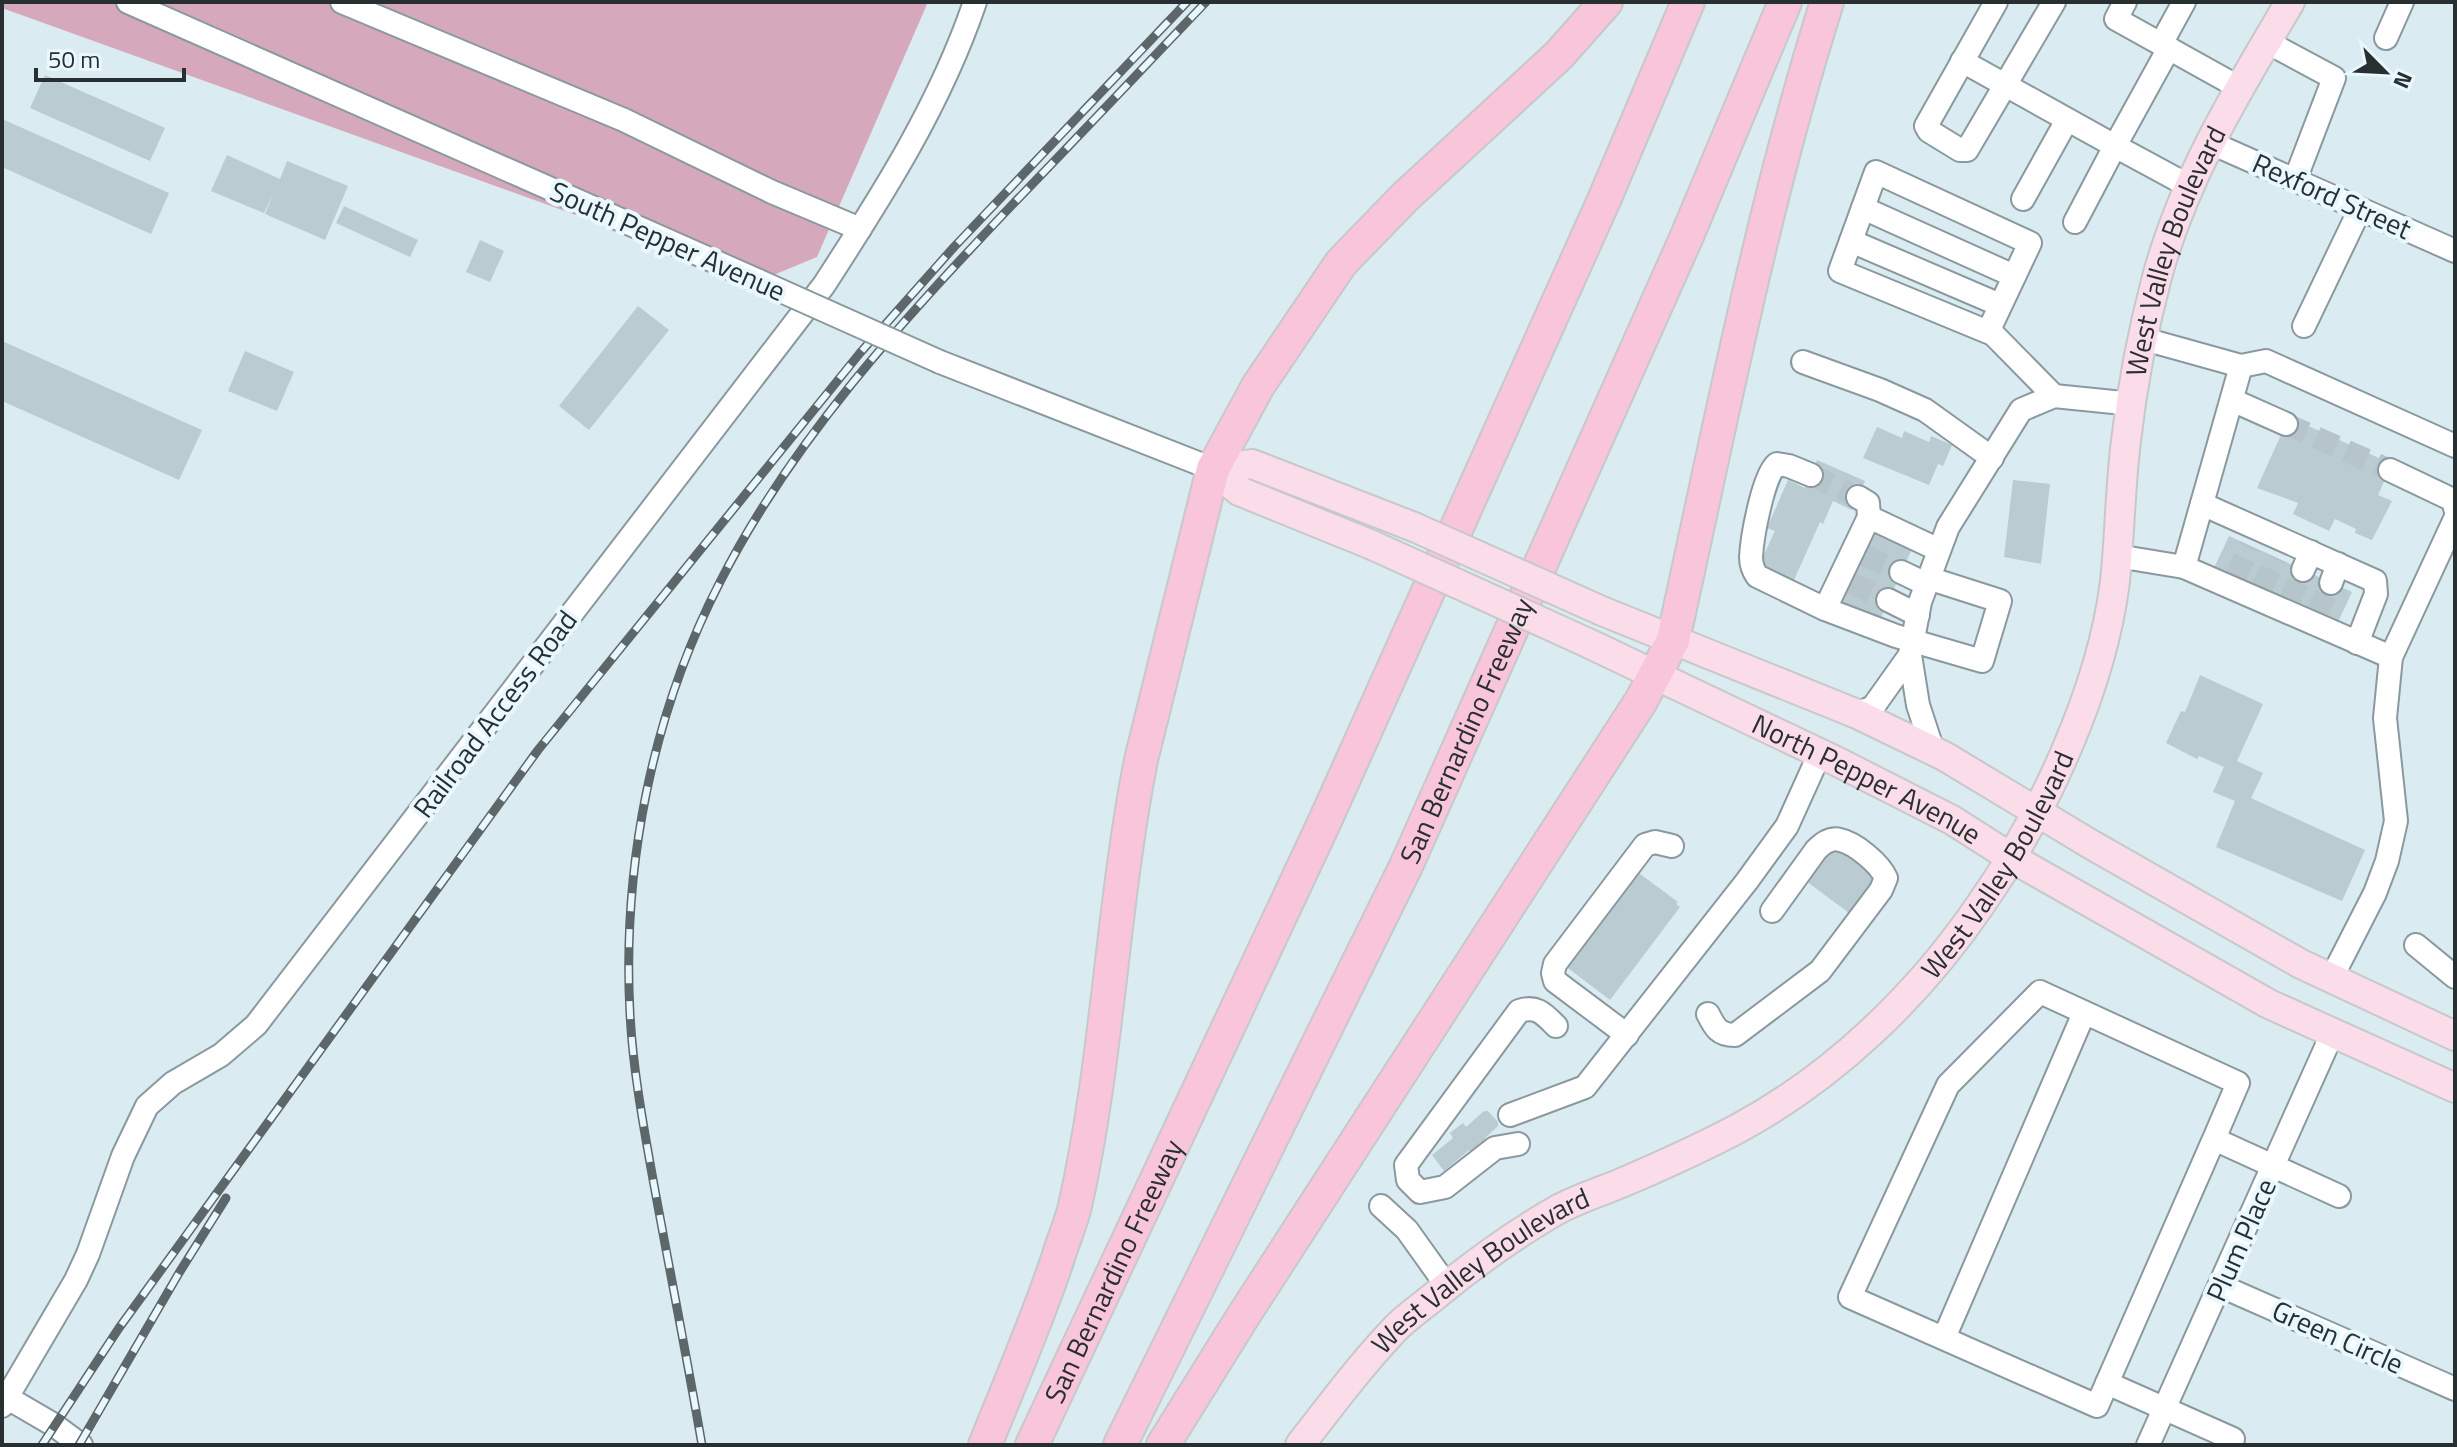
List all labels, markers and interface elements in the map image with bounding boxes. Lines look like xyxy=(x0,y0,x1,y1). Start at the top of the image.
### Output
scale bar xyxy=(36,32,184,82)
north arrow xyxy=(2345,32,2425,112)
text: 50 m xyxy=(48,41,100,77)
text: N xyxy=(2385,66,2422,94)
street label: West Valley Boulevard xyxy=(2114,118,2236,380)
street label: Rexford Street xyxy=(2246,141,2419,250)
street label: South Pepper Avenue xyxy=(544,169,793,312)
street label: San Bernardino Freeway xyxy=(1388,591,1544,870)
street label: Railroad Access Road xyxy=(402,601,587,827)
street label: North Pepper Avenue xyxy=(1745,702,1990,855)
street label: West Valley Boulevard xyxy=(1910,744,2084,988)
street label: San Bernardino Freeway xyxy=(1033,1132,1194,1410)
street label: Plum Place xyxy=(2194,1171,2287,1308)
street label: West Valley Boulevard xyxy=(1360,1176,1596,1363)
street label: Green Circle xyxy=(2266,1288,2411,1385)

